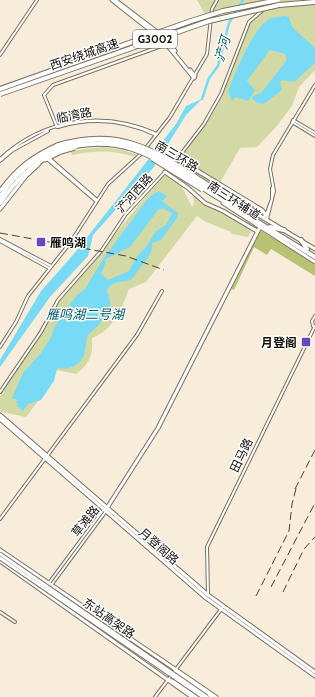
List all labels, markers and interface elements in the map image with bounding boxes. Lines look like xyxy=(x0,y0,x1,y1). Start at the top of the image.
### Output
road number: G3002 xyxy=(133,30,177,48)
water label: 浐河 xyxy=(211,31,234,64)
street label: 西安绕城高速 xyxy=(48,35,120,73)
street label: 临湾路 xyxy=(55,104,93,126)
street label: 南三环路 xyxy=(153,137,201,175)
street label: 浐河西路 xyxy=(112,170,156,216)
street label: 南三环辅道 xyxy=(205,177,263,223)
place label: 雁鸣湖 xyxy=(50,235,86,250)
marker: 雁鸣湖 xyxy=(35,236,47,248)
water label: 雁鸣湖二号湖 xyxy=(46,306,126,322)
place label: 月登阁 xyxy=(261,335,297,350)
marker: 月登阁 xyxy=(300,336,312,348)
street label: 田马路 xyxy=(226,436,256,474)
street label: 草滩路 xyxy=(68,502,102,540)
street label: 月登阁路 xyxy=(136,525,182,567)
street label: 东站高架路 xyxy=(80,595,138,641)

